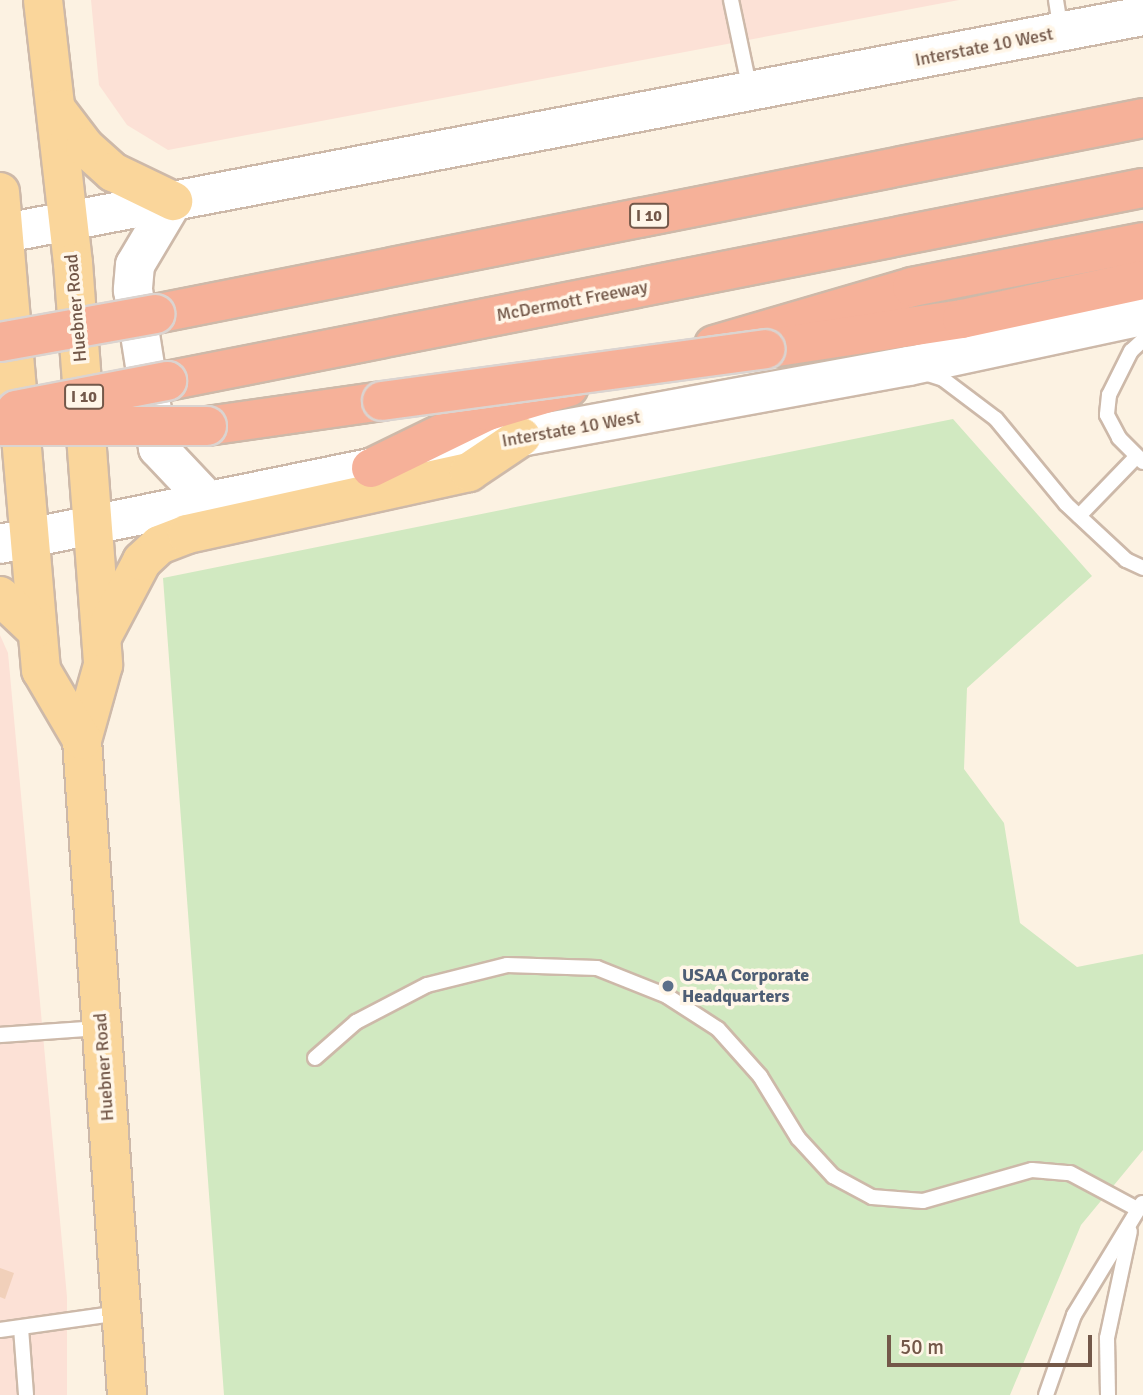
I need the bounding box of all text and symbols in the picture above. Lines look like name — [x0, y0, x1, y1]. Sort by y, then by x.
street label: Interstate 10 West — [913, 23, 1055, 71]
road number: I 10 — [628, 204, 670, 229]
street label: Huebner Road — [61, 253, 91, 363]
street label: McDermott Freeway — [495, 276, 649, 326]
road number: I 10 — [63, 384, 105, 410]
street label: Interstate 10 West — [500, 406, 642, 452]
place label: USAA Corporate Headquarters — [682, 965, 809, 1007]
marker: USAA Corporate Headquarters — [660, 978, 676, 994]
street label: Huebner Road — [89, 1012, 119, 1122]
scale bar — [891, 1322, 1096, 1366]
text: 50 m — [900, 1334, 944, 1360]

